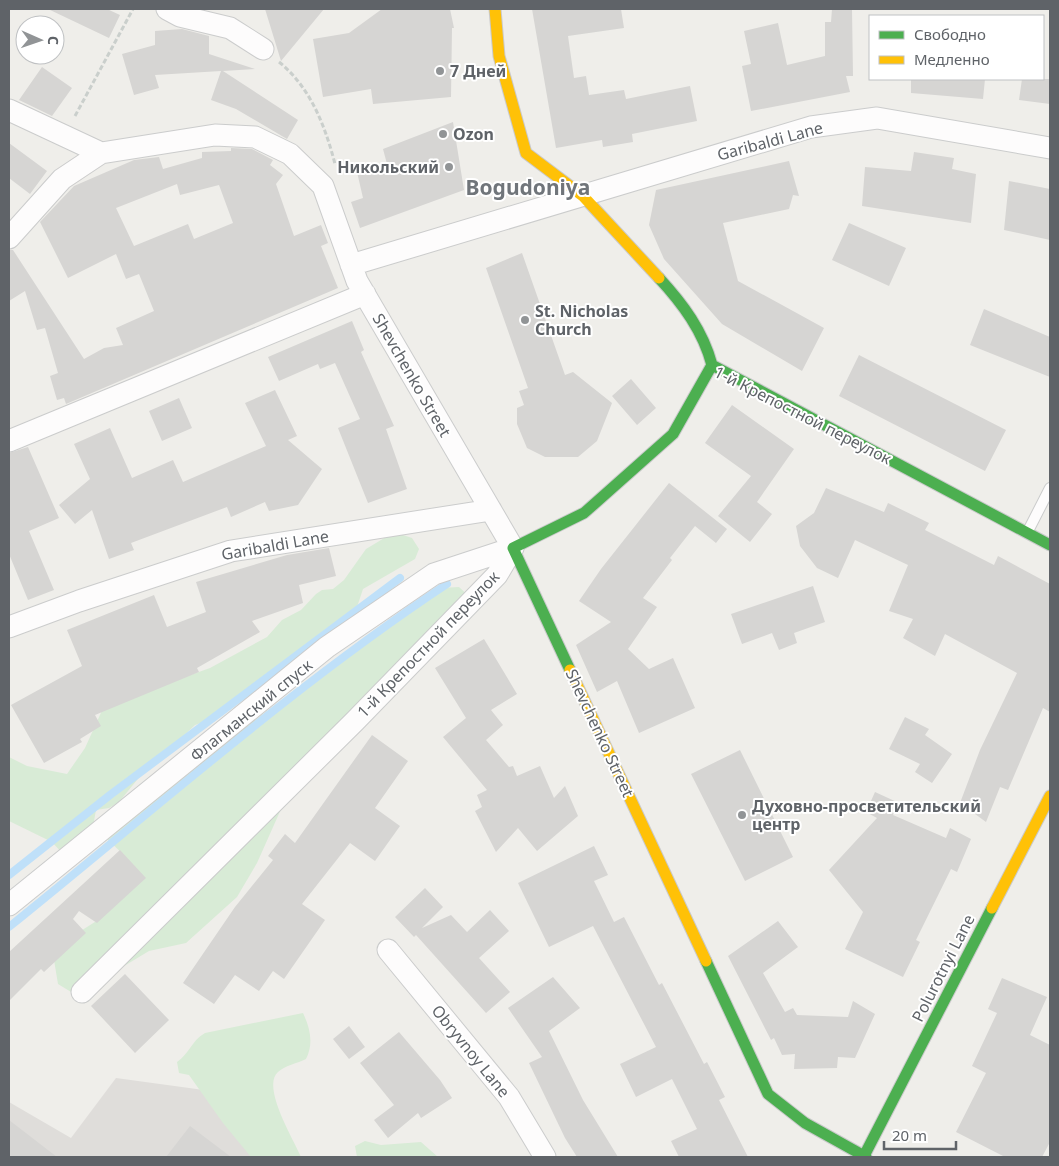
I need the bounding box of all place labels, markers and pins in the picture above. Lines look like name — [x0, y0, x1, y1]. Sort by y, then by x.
place label: 7 Дней — [450, 60, 506, 82]
marker: 7 Дней — [434, 65, 446, 77]
place label: Ozon — [453, 123, 494, 145]
marker: Ozon — [437, 128, 449, 140]
place label: Никольский — [337, 156, 439, 178]
marker: Никольский — [443, 161, 455, 173]
place label: St. Nicholas Church — [535, 300, 628, 340]
marker: St. Nicholas Church — [519, 314, 531, 326]
place label: Духовно-просветительский центр — [752, 795, 981, 835]
marker: Духовно-просветительский центр — [736, 809, 748, 821]

